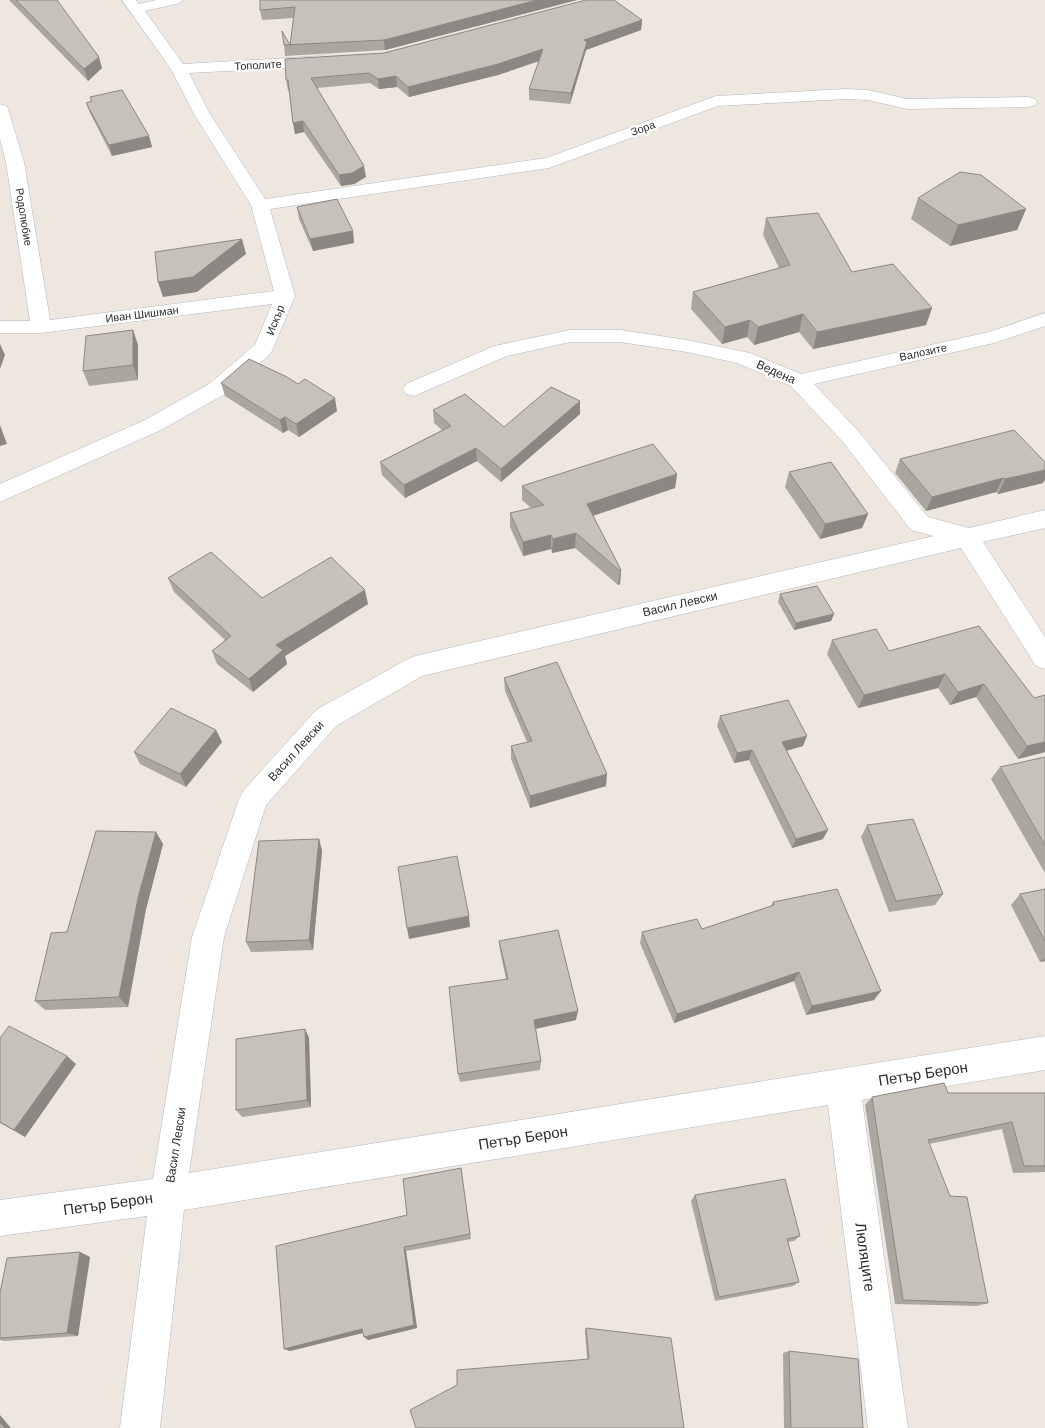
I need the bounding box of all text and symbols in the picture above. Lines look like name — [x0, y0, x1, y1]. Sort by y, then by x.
street label: Тополите — [234, 57, 282, 73]
street label: Зора — [629, 117, 658, 139]
street label: Родолюбие — [13, 187, 35, 247]
street label: Иван Шишман — [105, 303, 179, 325]
street label: Искър — [263, 303, 287, 337]
street label: Валозите — [898, 340, 948, 364]
street label: Ведена — [754, 356, 798, 388]
street label: Васил Левски — [641, 588, 719, 620]
street label: Васил Левски — [265, 717, 327, 785]
street label: Петър Берон — [877, 1057, 969, 1091]
street label: Васил Левски — [162, 1106, 190, 1184]
street label: Петър Берон — [477, 1121, 569, 1155]
street label: Петър Берон — [62, 1188, 154, 1220]
street label: Люляците — [850, 1221, 880, 1293]

